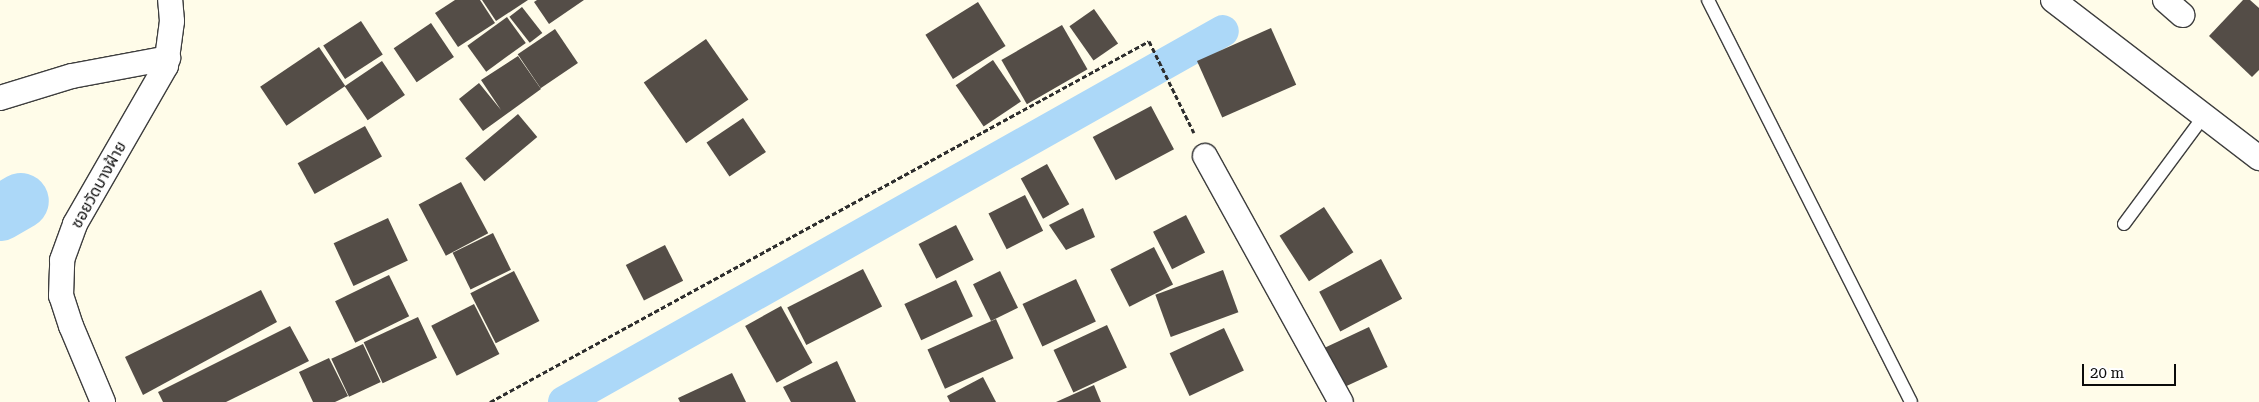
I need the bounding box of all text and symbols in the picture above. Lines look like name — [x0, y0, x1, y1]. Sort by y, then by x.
street label: ซอยวัดบางฝ้าย — [67, 138, 131, 232]
scale bar — [2084, 354, 2178, 386]
text: 20 m — [2090, 364, 2124, 382]

